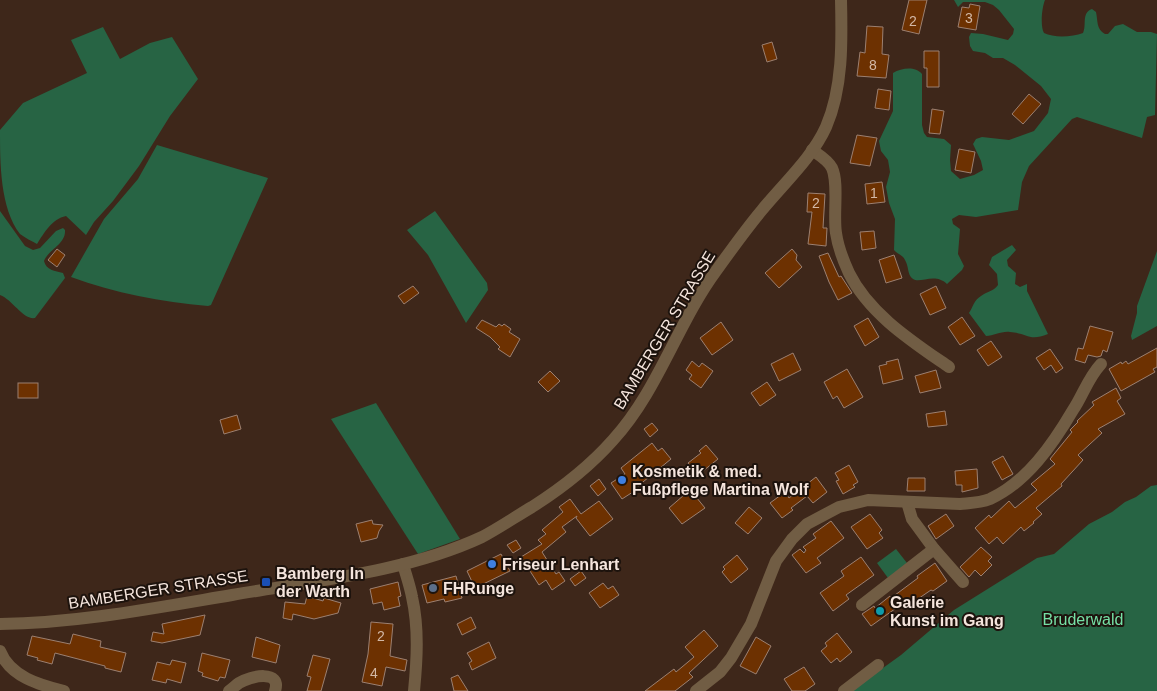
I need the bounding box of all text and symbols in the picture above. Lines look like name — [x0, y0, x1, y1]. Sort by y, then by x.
house number: 3 — [965, 10, 973, 26]
house number: 2 — [909, 13, 917, 29]
house number: 8 — [869, 57, 877, 73]
house number: 1 — [870, 185, 878, 201]
house number: 2 — [812, 195, 820, 211]
street label: BAMBERGER STRASSE — [610, 248, 718, 412]
place label: Kosmetik & med. Fußpflege Martina Wolf — [632, 463, 809, 498]
marker: Kosmetik & med. Fußpflege Martina Wolf — [616, 474, 628, 486]
place label: Friseur Lenhart — [502, 556, 620, 573]
marker: Friseur Lenhart — [486, 558, 498, 570]
place label: Bamberg In der Warth — [276, 565, 364, 600]
street label: BAMBERGER STRASSE — [67, 567, 249, 612]
marker: Bamberg In der Warth — [260, 576, 272, 588]
place label: FHRunge — [443, 580, 514, 597]
marker: FHRunge — [427, 582, 439, 594]
place label: Galerie Kunst im Gang — [890, 594, 1004, 629]
marker: Galerie Kunst im Gang — [874, 605, 886, 617]
park label: Bruderwald — [1043, 611, 1123, 628]
house number: 2 — [377, 628, 385, 644]
house number: 4 — [370, 665, 378, 681]

